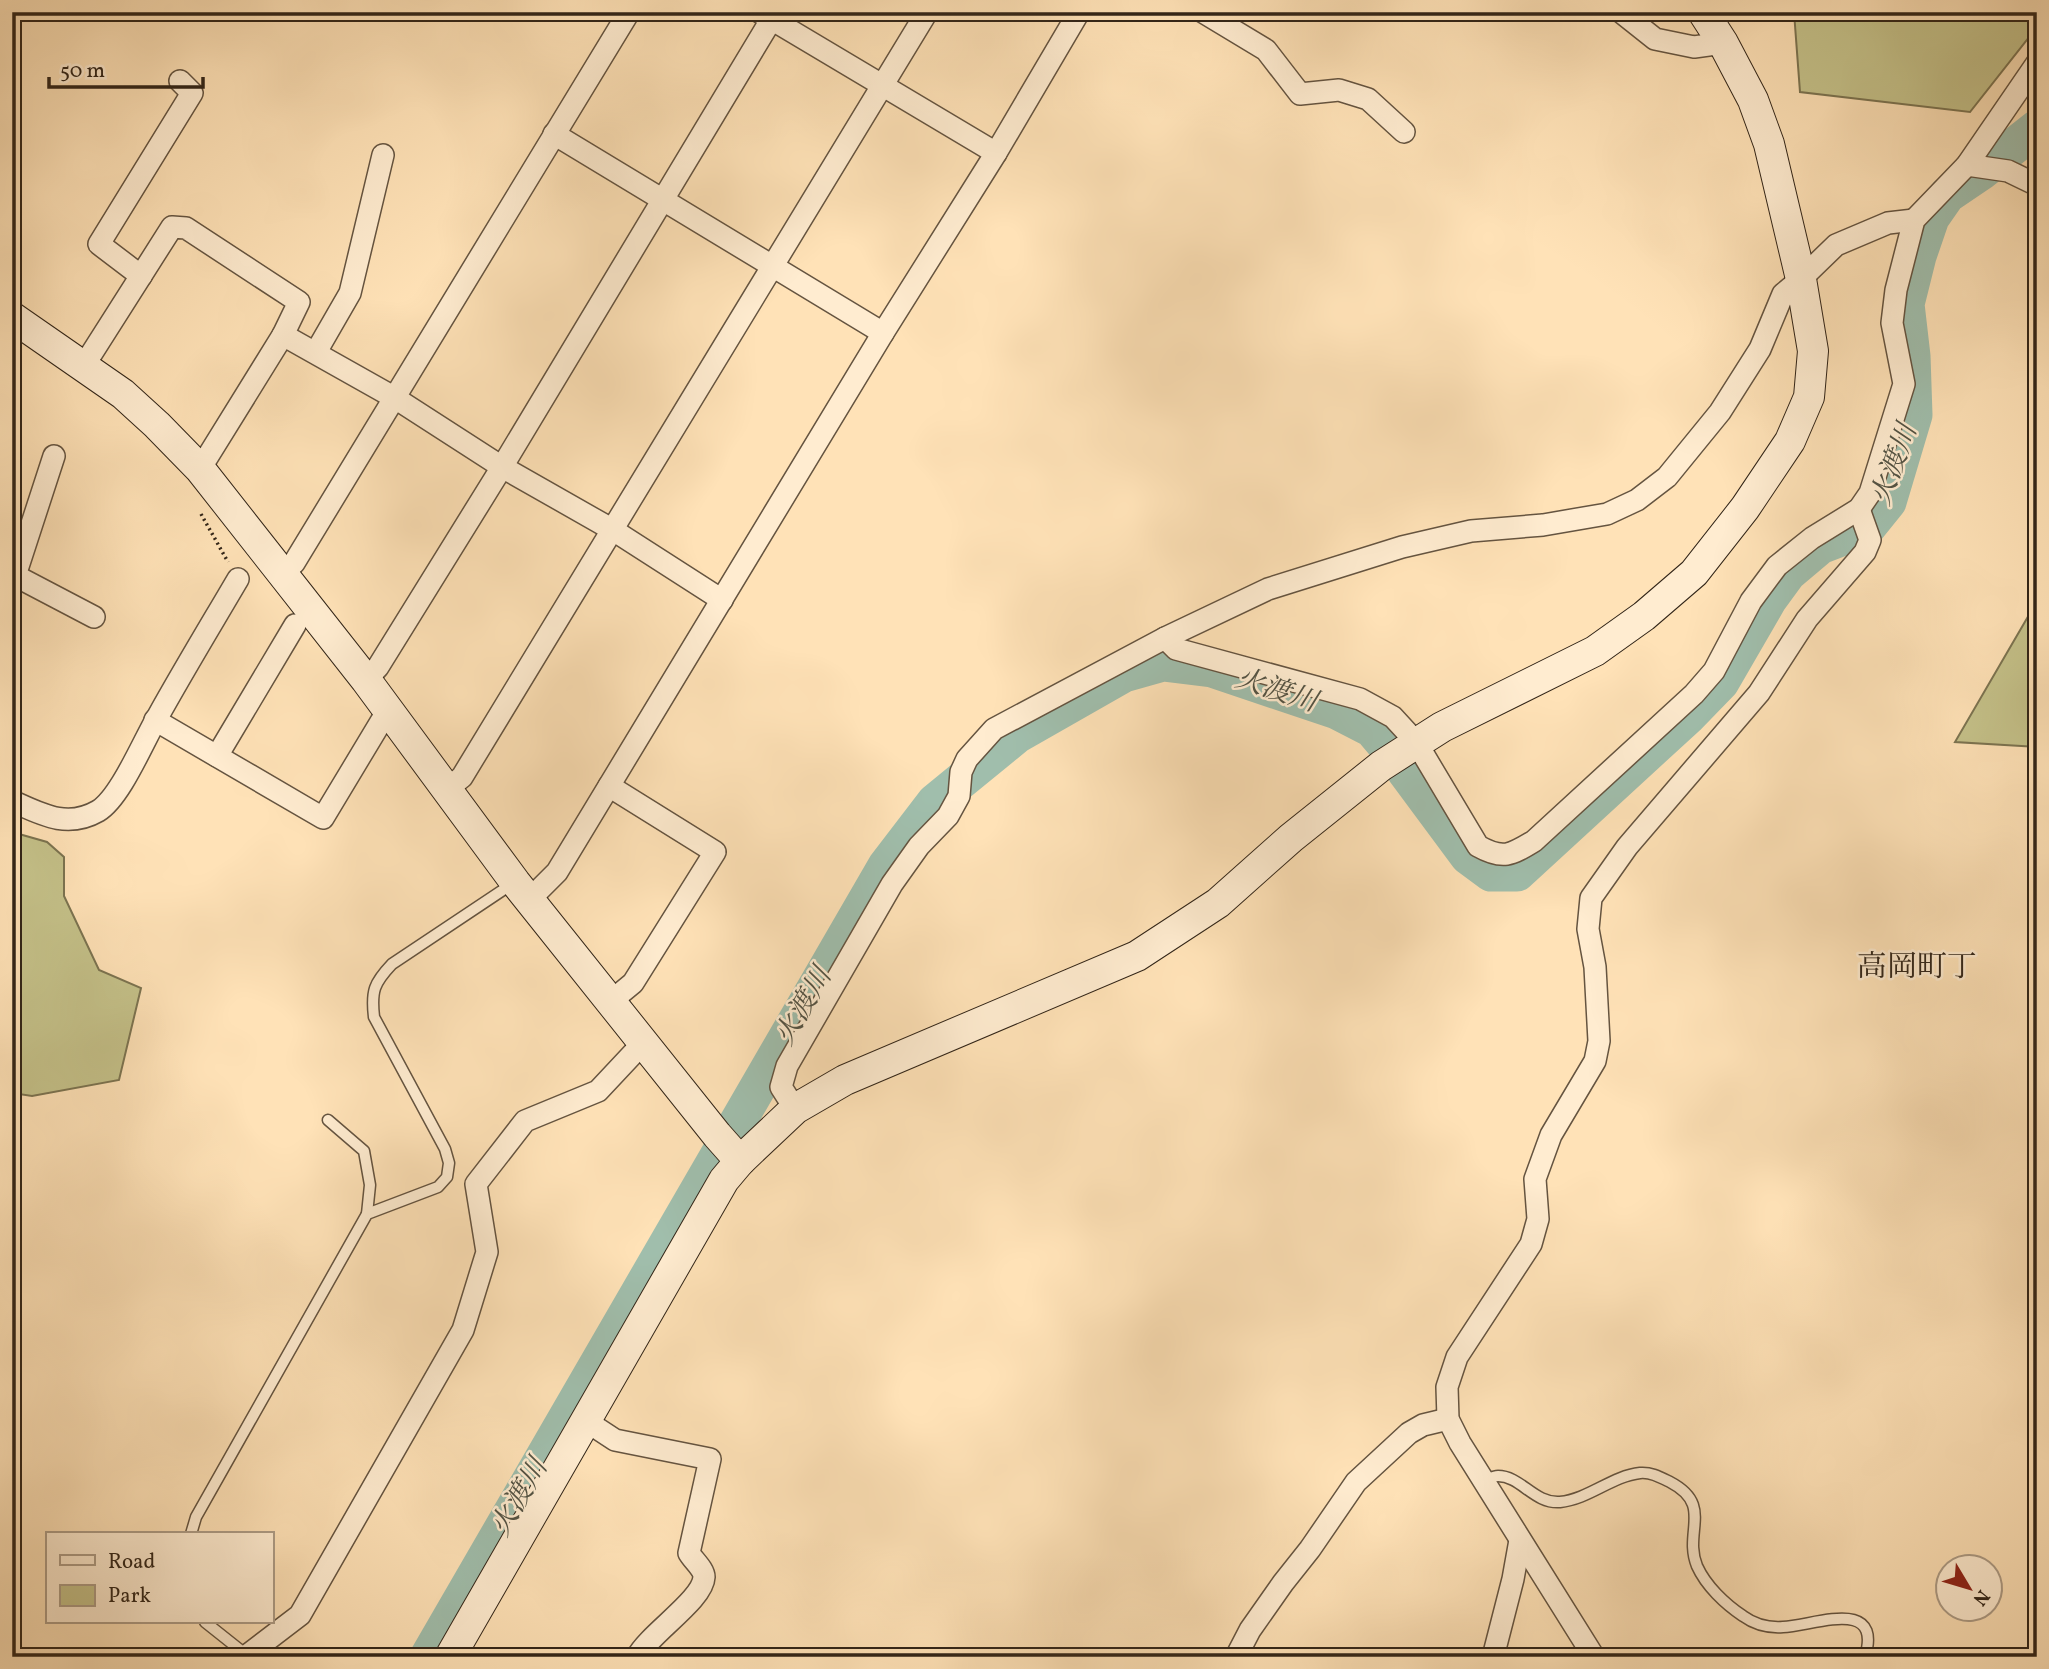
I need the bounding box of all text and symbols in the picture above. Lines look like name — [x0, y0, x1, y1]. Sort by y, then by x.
scale bar — [49, 46, 203, 90]
text: 50 m — [60, 57, 105, 86]
water label: 火渡川 — [1862, 416, 1929, 511]
water label: 火渡川 — [1230, 659, 1325, 723]
district label: 高岡町丁 — [1857, 947, 1977, 989]
water label: 火渡川 — [766, 958, 843, 1053]
water label: 火渡川 — [482, 1449, 559, 1544]
legend — [46, 1532, 273, 1624]
text: Road — [108, 1548, 155, 1577]
north arrow — [1934, 1554, 2004, 1624]
text: Park — [108, 1582, 151, 1611]
text: N — [1966, 1584, 1995, 1611]

